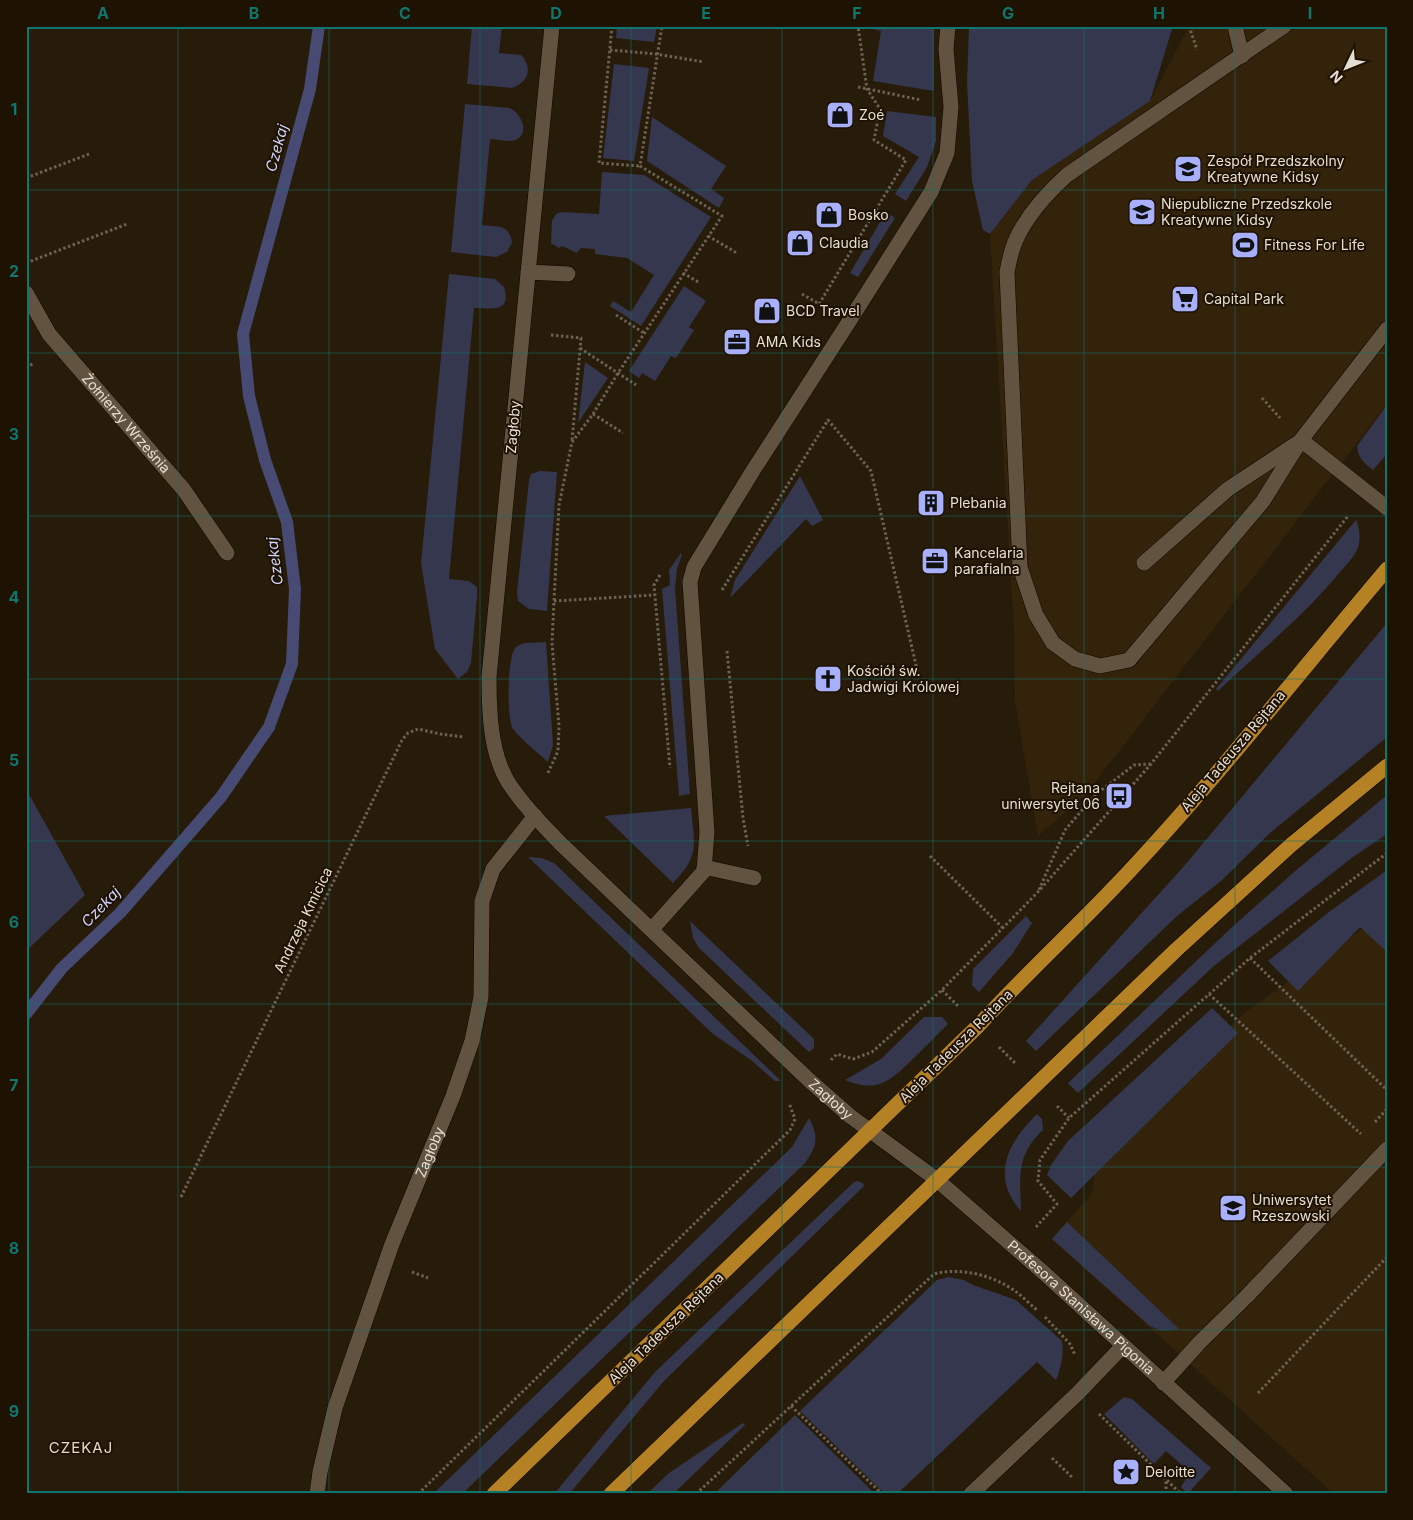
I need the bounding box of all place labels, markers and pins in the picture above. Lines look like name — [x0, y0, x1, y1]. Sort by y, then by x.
shop icon: Zoé — [825, 100, 855, 130]
place label: Zoé — [859, 106, 884, 123]
place label: Zespół Przedszkolny Kreatywne Kidsy — [1207, 152, 1344, 185]
school or university icon: Zespół Przedszkolny Kreatywne Kidsy — [1173, 154, 1203, 184]
place label: Niepubliczne Przedszkole Kreatywne Kidsy — [1161, 195, 1332, 228]
school or university icon: Niepubliczne Przedszkole Kreatywne Kidsy — [1127, 197, 1157, 227]
shop icon: Bosko — [814, 200, 844, 230]
place label: Bosko — [848, 206, 889, 223]
shop icon: Claudia — [785, 228, 815, 258]
sports icon: Fitness For Life — [1230, 230, 1260, 260]
place label: Claudia — [819, 234, 869, 251]
place label: Fitness For Life — [1264, 236, 1365, 253]
supermarket icon: Capital Park — [1170, 284, 1200, 314]
place label: Capital Park — [1204, 290, 1284, 307]
shop icon: BCD Travel — [752, 296, 782, 326]
place label: BCD Travel — [786, 302, 860, 319]
office icon: AMA Kids — [722, 327, 752, 357]
place label: AMA Kids — [756, 333, 821, 350]
building icon: Plebania — [916, 488, 946, 518]
place label: Plebania — [950, 494, 1007, 511]
place label: Kancelaria parafialna — [954, 544, 1024, 577]
office icon: Kancelaria parafialna — [920, 546, 950, 576]
place label: Kościół św. Jadwigi Królowej — [847, 662, 959, 695]
church icon: Kościół św. Jadwigi Królowej — [813, 664, 843, 694]
place label: Rejtana uniwersytet 06 — [1001, 779, 1100, 812]
bus stop icon: Rejtana uniwersytet 06 — [1104, 781, 1134, 811]
place label: Uniwersytet Rzeszowski — [1252, 1191, 1332, 1224]
school or university icon: Uniwersytet Rzeszowski — [1218, 1193, 1248, 1223]
place icon: Deloitte — [1111, 1457, 1141, 1487]
place label: Deloitte — [1145, 1463, 1195, 1480]

